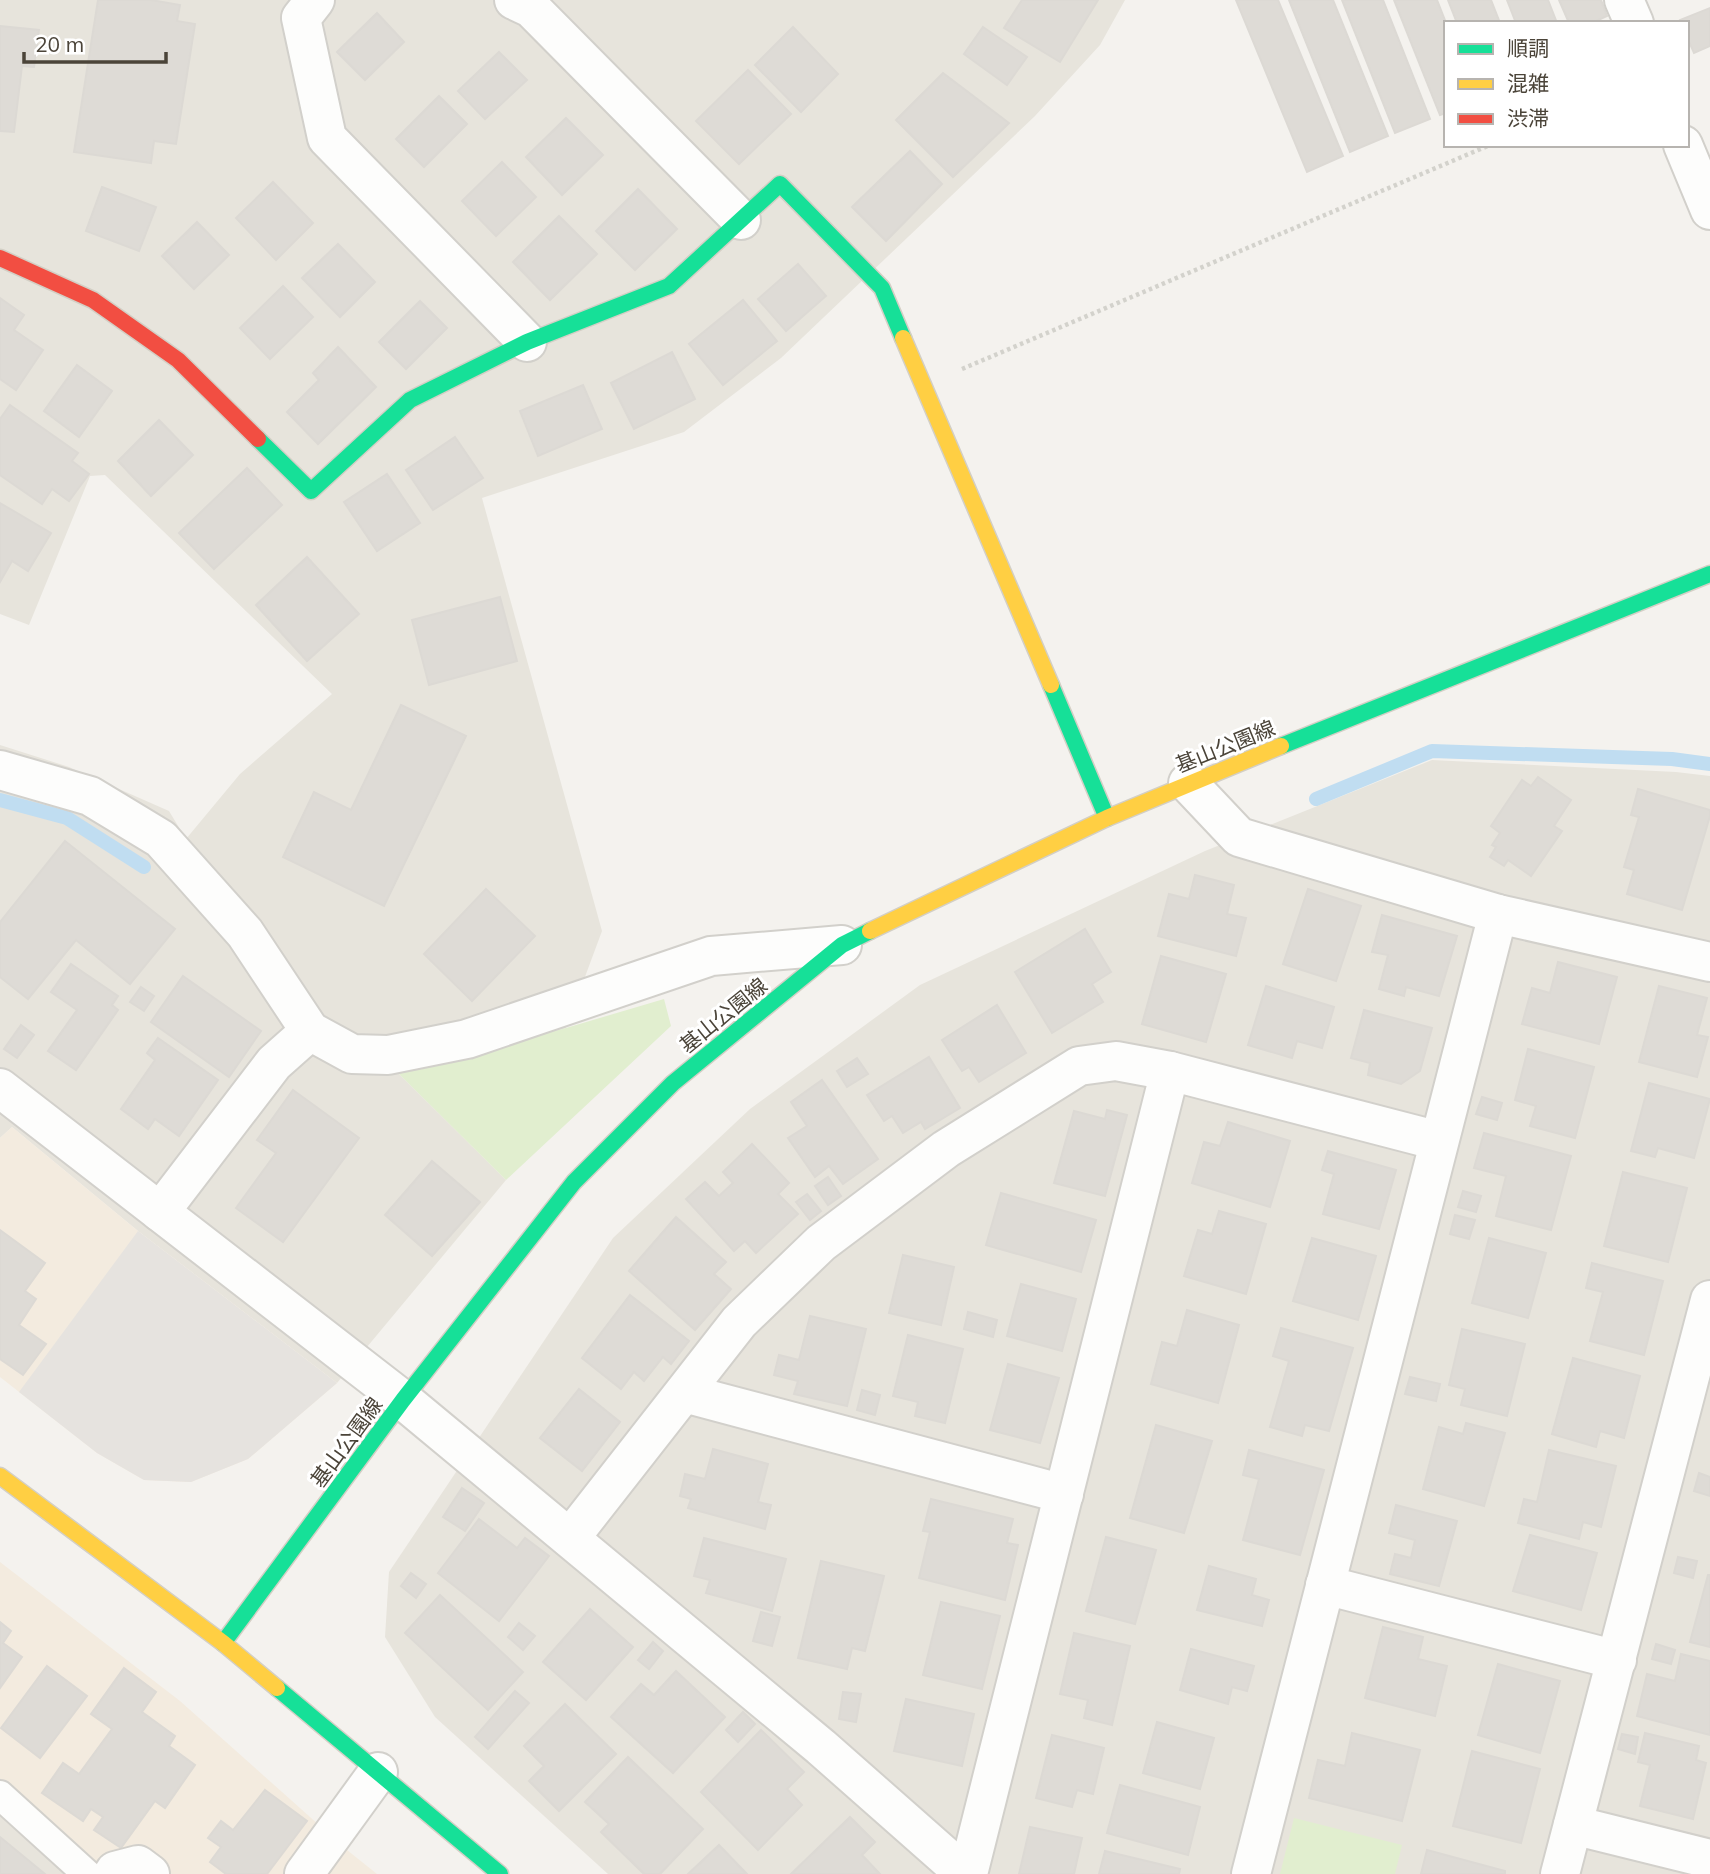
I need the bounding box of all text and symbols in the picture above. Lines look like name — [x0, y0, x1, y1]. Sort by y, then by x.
scale bar — [24, 21, 166, 65]
legend — [1444, 21, 1689, 147]
text: 20 m — [35, 31, 84, 57]
text: 順調 — [1507, 35, 1549, 61]
text: 混雑 — [1507, 70, 1549, 96]
text: 渋滞 — [1507, 105, 1549, 131]
street label: 基山公園線 — [1171, 714, 1279, 778]
street label: 基山公園線 — [674, 972, 772, 1058]
street label: 基山公園線 — [305, 1392, 387, 1492]

